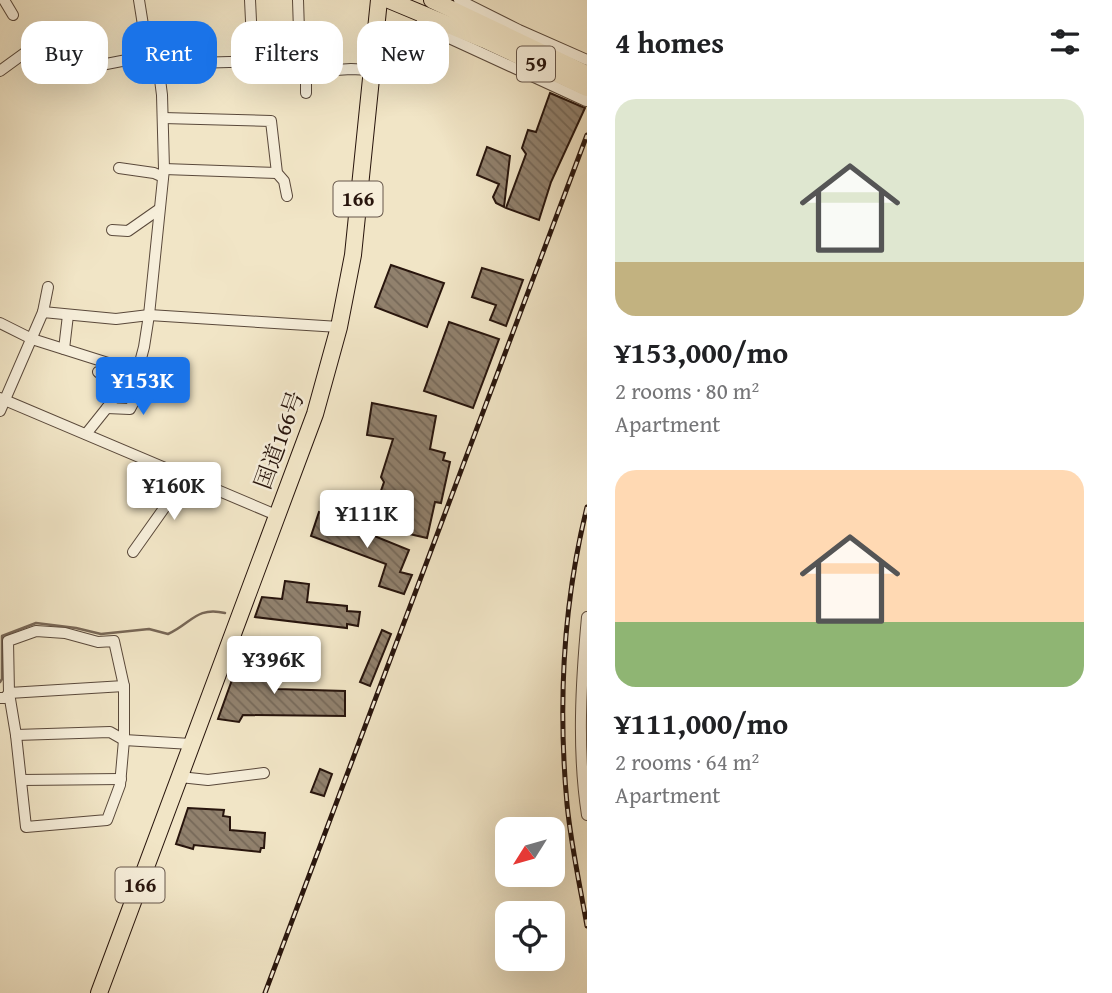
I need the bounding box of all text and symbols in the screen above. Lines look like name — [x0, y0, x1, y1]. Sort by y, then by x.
text: 4 homes — [615, 20, 724, 64]
chip: Buy — [21, 21, 108, 84]
chip: Rent — [122, 21, 217, 84]
chip: Filters — [231, 21, 343, 84]
chip: New — [357, 21, 449, 84]
icon: filters — [1046, 23, 1084, 61]
road number: 59 — [517, 46, 555, 82]
icon: home — [787, 145, 913, 271]
road number: 166 — [334, 182, 382, 216]
text: ¥153,000/mo — [615, 330, 788, 374]
pin: ¥153K — [94, 358, 192, 417]
text: ¥153K — [112, 363, 174, 396]
text: 2 rooms · 80 m² — [615, 374, 759, 407]
street label: 国道166号 — [246, 386, 312, 494]
text: Apartment — [615, 407, 720, 440]
pin: ¥160K — [125, 462, 223, 522]
text: ¥160K — [143, 468, 205, 501]
pin: ¥111K — [318, 490, 416, 550]
text: ¥111K — [336, 496, 398, 529]
icon: home — [787, 516, 913, 642]
pin: ¥396K — [225, 636, 323, 696]
text: ¥396K — [243, 642, 305, 675]
text: ¥111,000/mo — [615, 701, 788, 745]
text: 2 rooms · 64 m² — [615, 745, 759, 778]
text: Apartment — [615, 778, 720, 811]
north arrow — [495, 817, 565, 887]
map controls — [495, 817, 565, 971]
road number: 166 — [116, 868, 164, 903]
button: locate — [495, 901, 565, 971]

